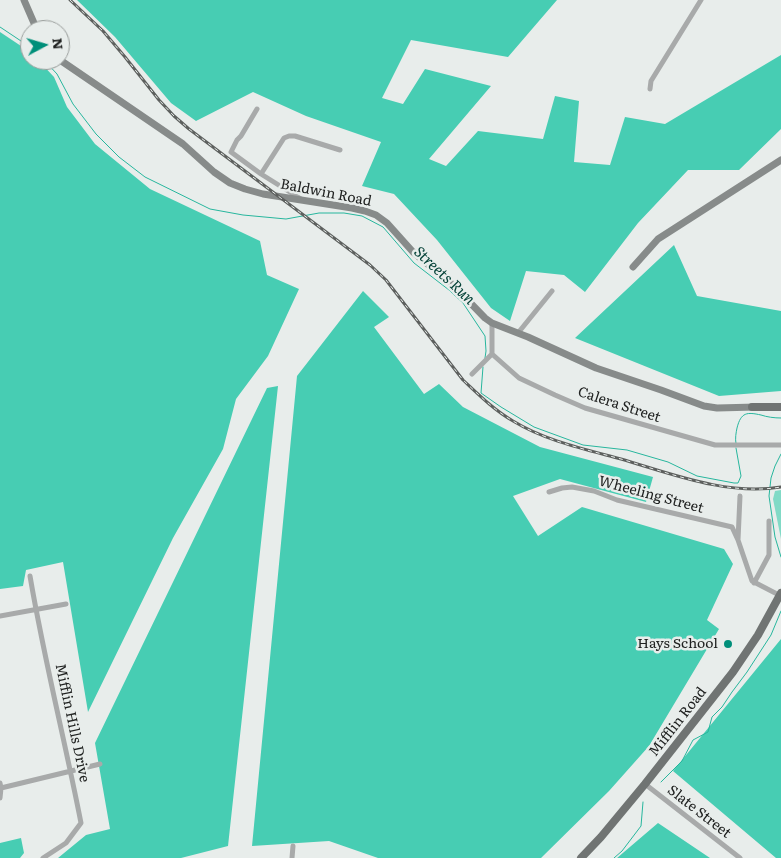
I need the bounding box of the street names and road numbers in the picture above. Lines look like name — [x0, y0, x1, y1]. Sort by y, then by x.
street label: Baldwin Road — [279, 176, 373, 210]
street label: Calera Street — [576, 384, 662, 426]
street label: Wheeling Street — [597, 473, 705, 517]
street label: Mifflin Hills Drive — [51, 662, 93, 784]
street label: Mifflin Road — [646, 684, 710, 760]
street label: Slate Street — [664, 782, 734, 842]

